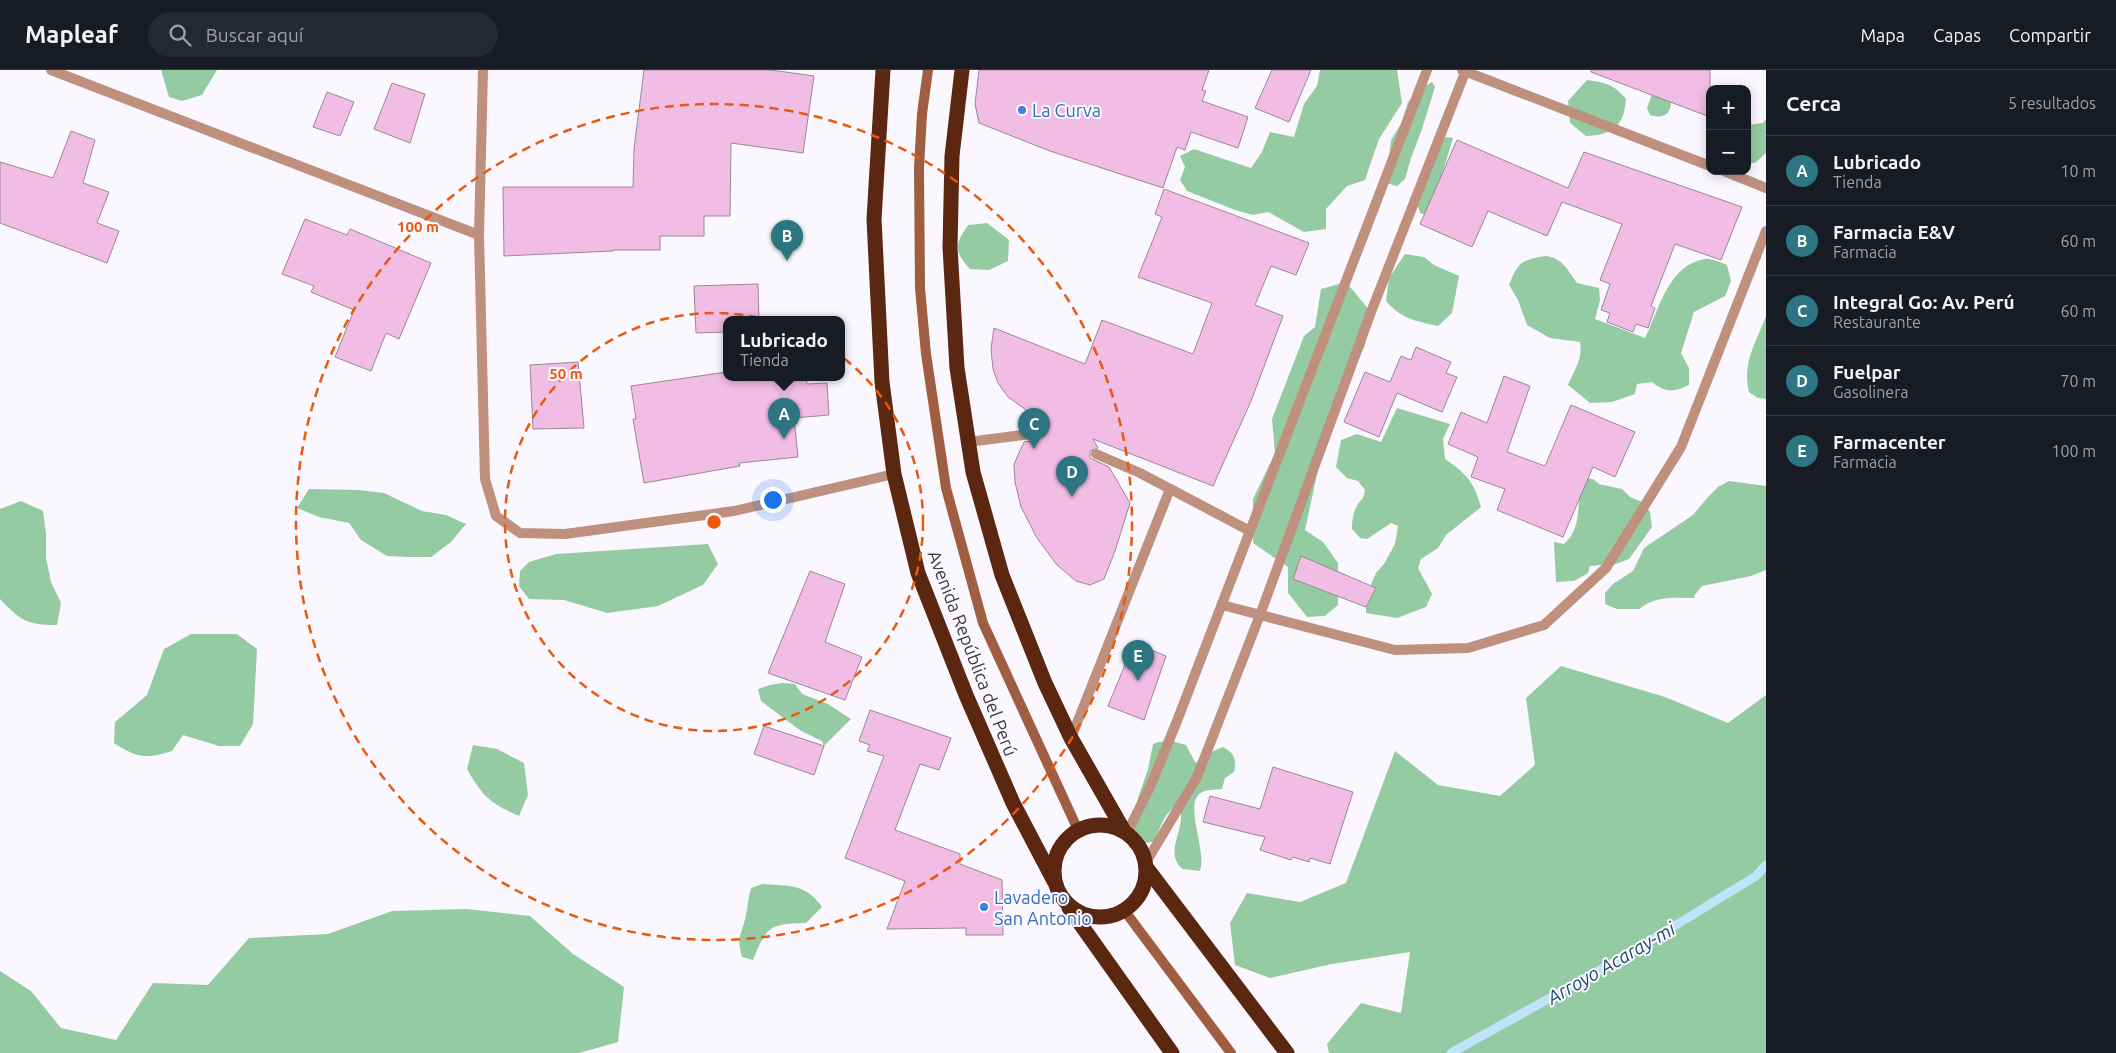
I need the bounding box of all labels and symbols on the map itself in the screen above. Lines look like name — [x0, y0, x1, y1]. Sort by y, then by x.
place label: La Curva — [1032, 100, 1101, 120]
marker: La Curva — [1016, 104, 1028, 116]
text: 100 m — [397, 218, 439, 235]
pin: B — [771, 220, 803, 261]
text: 50 m — [549, 365, 583, 382]
pin: A — [768, 398, 800, 439]
pin: C — [1018, 408, 1050, 449]
pin: D — [1056, 456, 1088, 497]
your location — [760, 487, 786, 513]
centre of rings — [705, 513, 723, 531]
street label: Avenida República del Perú — [924, 547, 1022, 759]
pin: E — [1122, 640, 1154, 681]
place label: Lavadero San Antonio — [994, 887, 1092, 928]
marker: Lavadero San Antonio — [978, 901, 990, 913]
water label: Arroyo Acaray-mi — [1542, 917, 1680, 1009]

